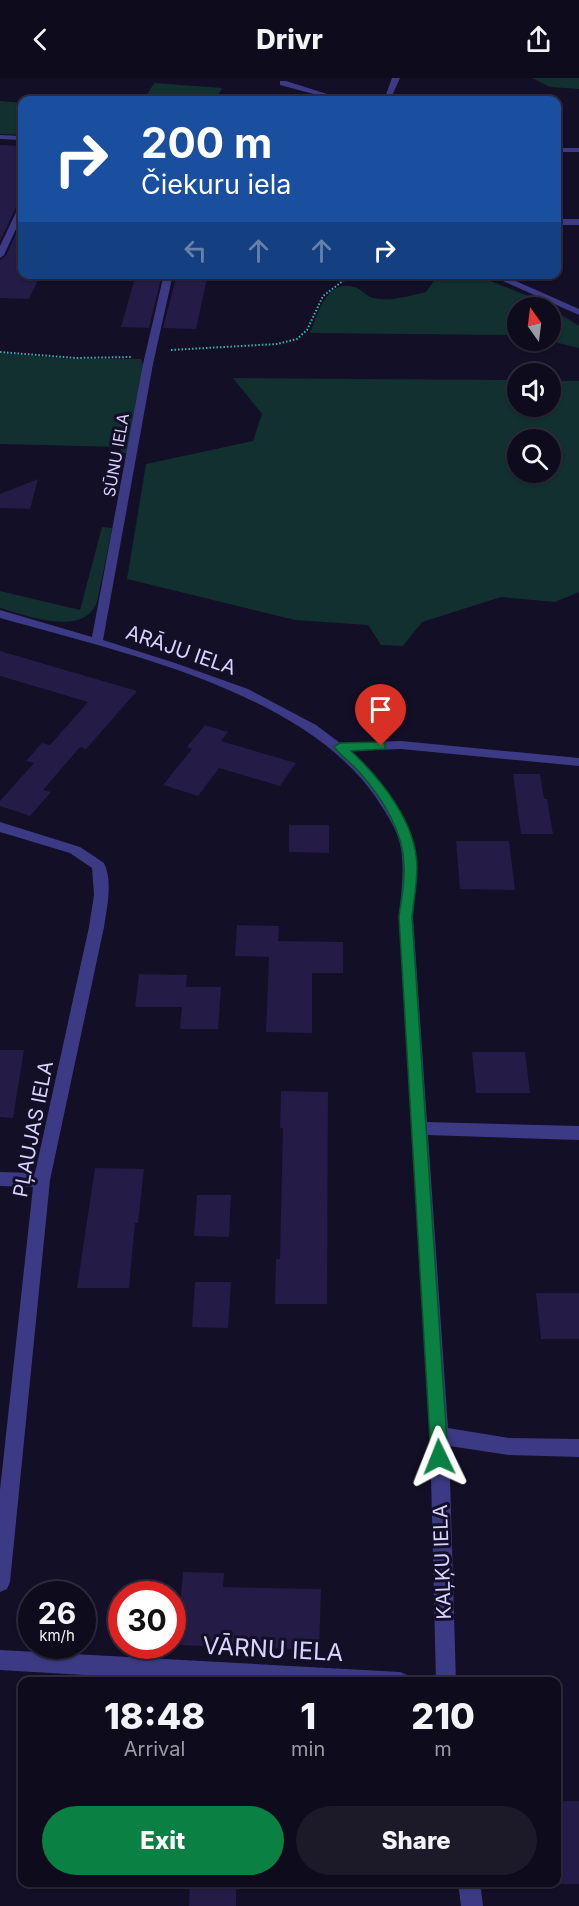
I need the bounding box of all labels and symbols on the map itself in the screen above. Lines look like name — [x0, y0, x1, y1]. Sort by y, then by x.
north arrow — [507, 297, 561, 351]
street label: SŪNU IELA — [99, 412, 133, 498]
street label: ARĀJU IELA — [123, 620, 239, 680]
pin — [355, 684, 406, 746]
street label: PĻAUJAS IELA — [8, 1059, 58, 1199]
position arrow — [407, 1425, 471, 1489]
street label: KAĻĶU IELA — [428, 1504, 456, 1620]
speed limit sign: 30 — [108, 1581, 186, 1659]
street label: VĀRNU IELA — [202, 1631, 344, 1667]

